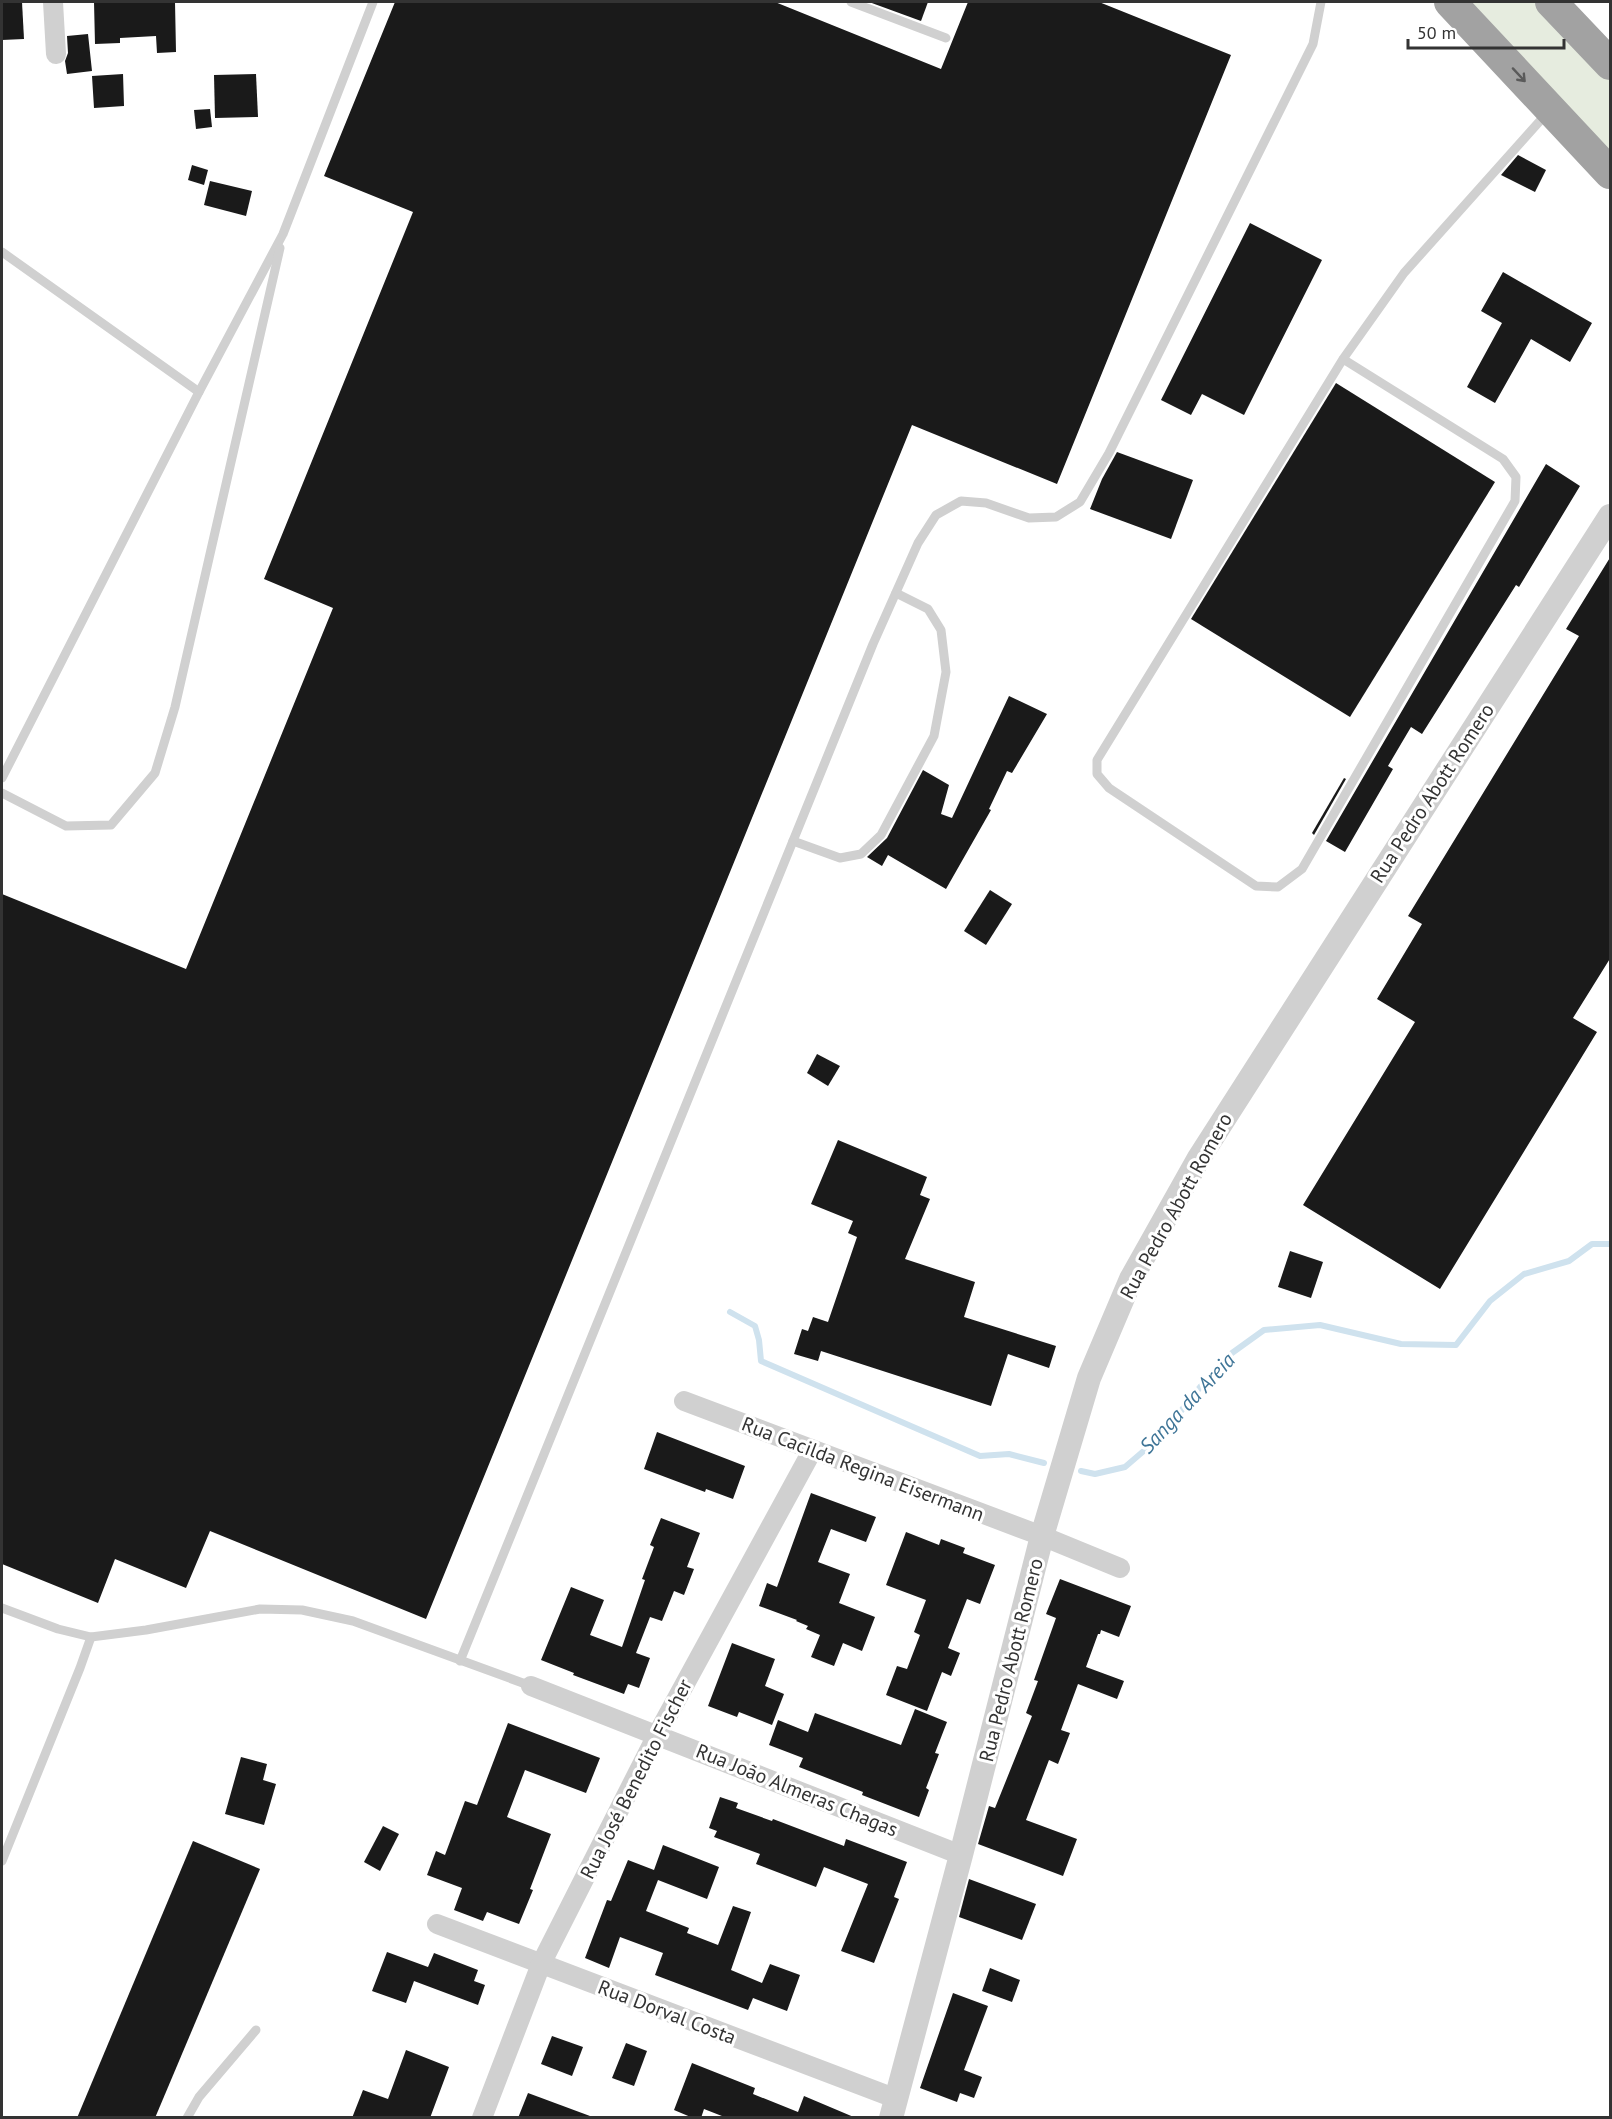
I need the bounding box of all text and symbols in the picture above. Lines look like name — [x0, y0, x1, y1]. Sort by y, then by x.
scale bar — [1408, 12, 1564, 50]
text: 50 m — [1417, 21, 1456, 44]
one-way arrow — [1512, 67, 1526, 82]
street label: Rua Pedro Abott Romero — [1364, 698, 1500, 888]
street label: Rua Pedro Abott Romero — [1114, 1108, 1238, 1304]
water label: Sanga da Areia — [1133, 1346, 1241, 1459]
street label: Rua Cacilda Regina Eisermann — [738, 1411, 988, 1527]
street label: Rua Pedro Abott Romero — [973, 1555, 1049, 1765]
street label: Rua José Benedito Fischer — [574, 1675, 698, 1883]
street label: Rua João Almeras Chagas — [692, 1738, 902, 1842]
street label: Rua Dorval Costa — [594, 1974, 740, 2050]

